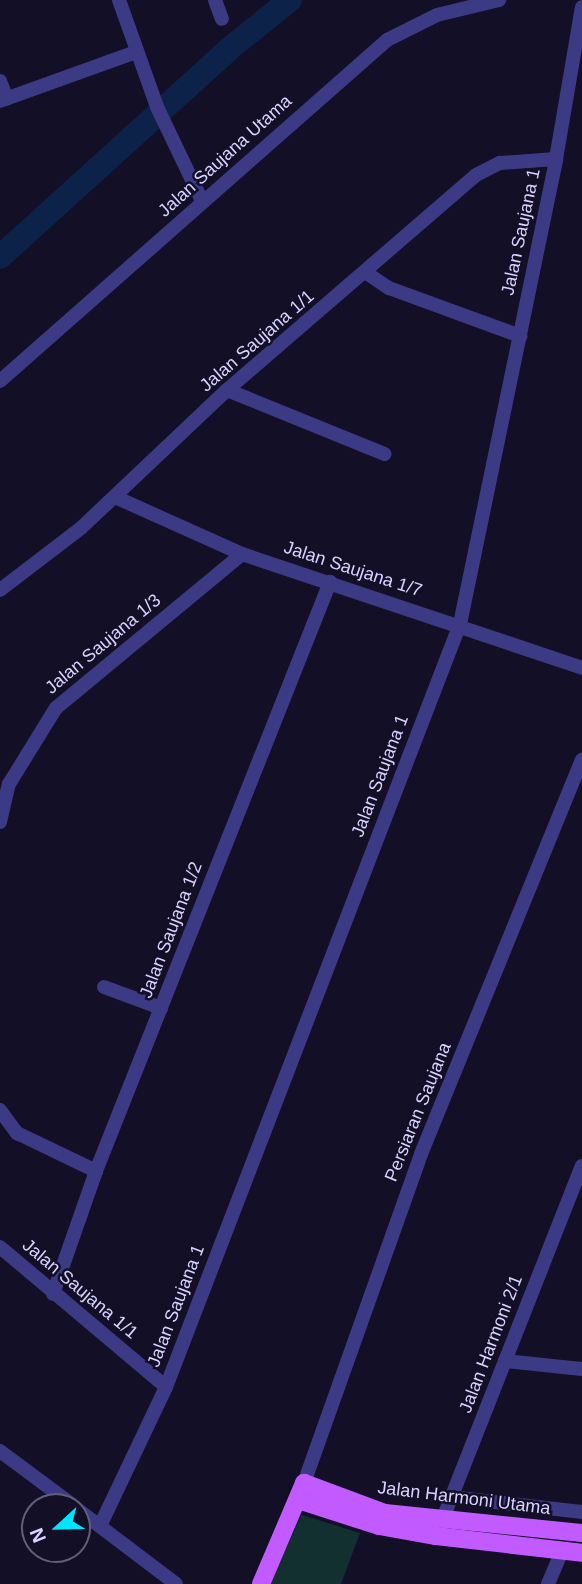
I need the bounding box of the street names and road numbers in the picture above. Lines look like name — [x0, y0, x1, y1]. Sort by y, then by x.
street label: Jalan Saujana Utama — [154, 90, 296, 222]
street label: Jalan Saujana 1 — [497, 167, 545, 297]
street label: Jalan Saujana 1/1 — [196, 286, 318, 396]
street label: Jalan Saujana 1/7 — [281, 536, 425, 602]
street label: Jalan Saujana 1/3 — [41, 589, 165, 699]
street label: Jalan Saujana 1 — [347, 712, 413, 840]
street label: Jalan Saujana 1/2 — [135, 859, 207, 1001]
street label: Persiaran Saujana — [380, 1039, 456, 1185]
street label: Jalan Saujana 1/1 — [18, 1234, 142, 1344]
street label: Jalan Saujana 1 — [143, 1242, 209, 1370]
street label: Jalan Harmoni 2/1 — [455, 1272, 527, 1416]
street label: Jalan Harmoni Utama — [376, 1477, 552, 1519]

